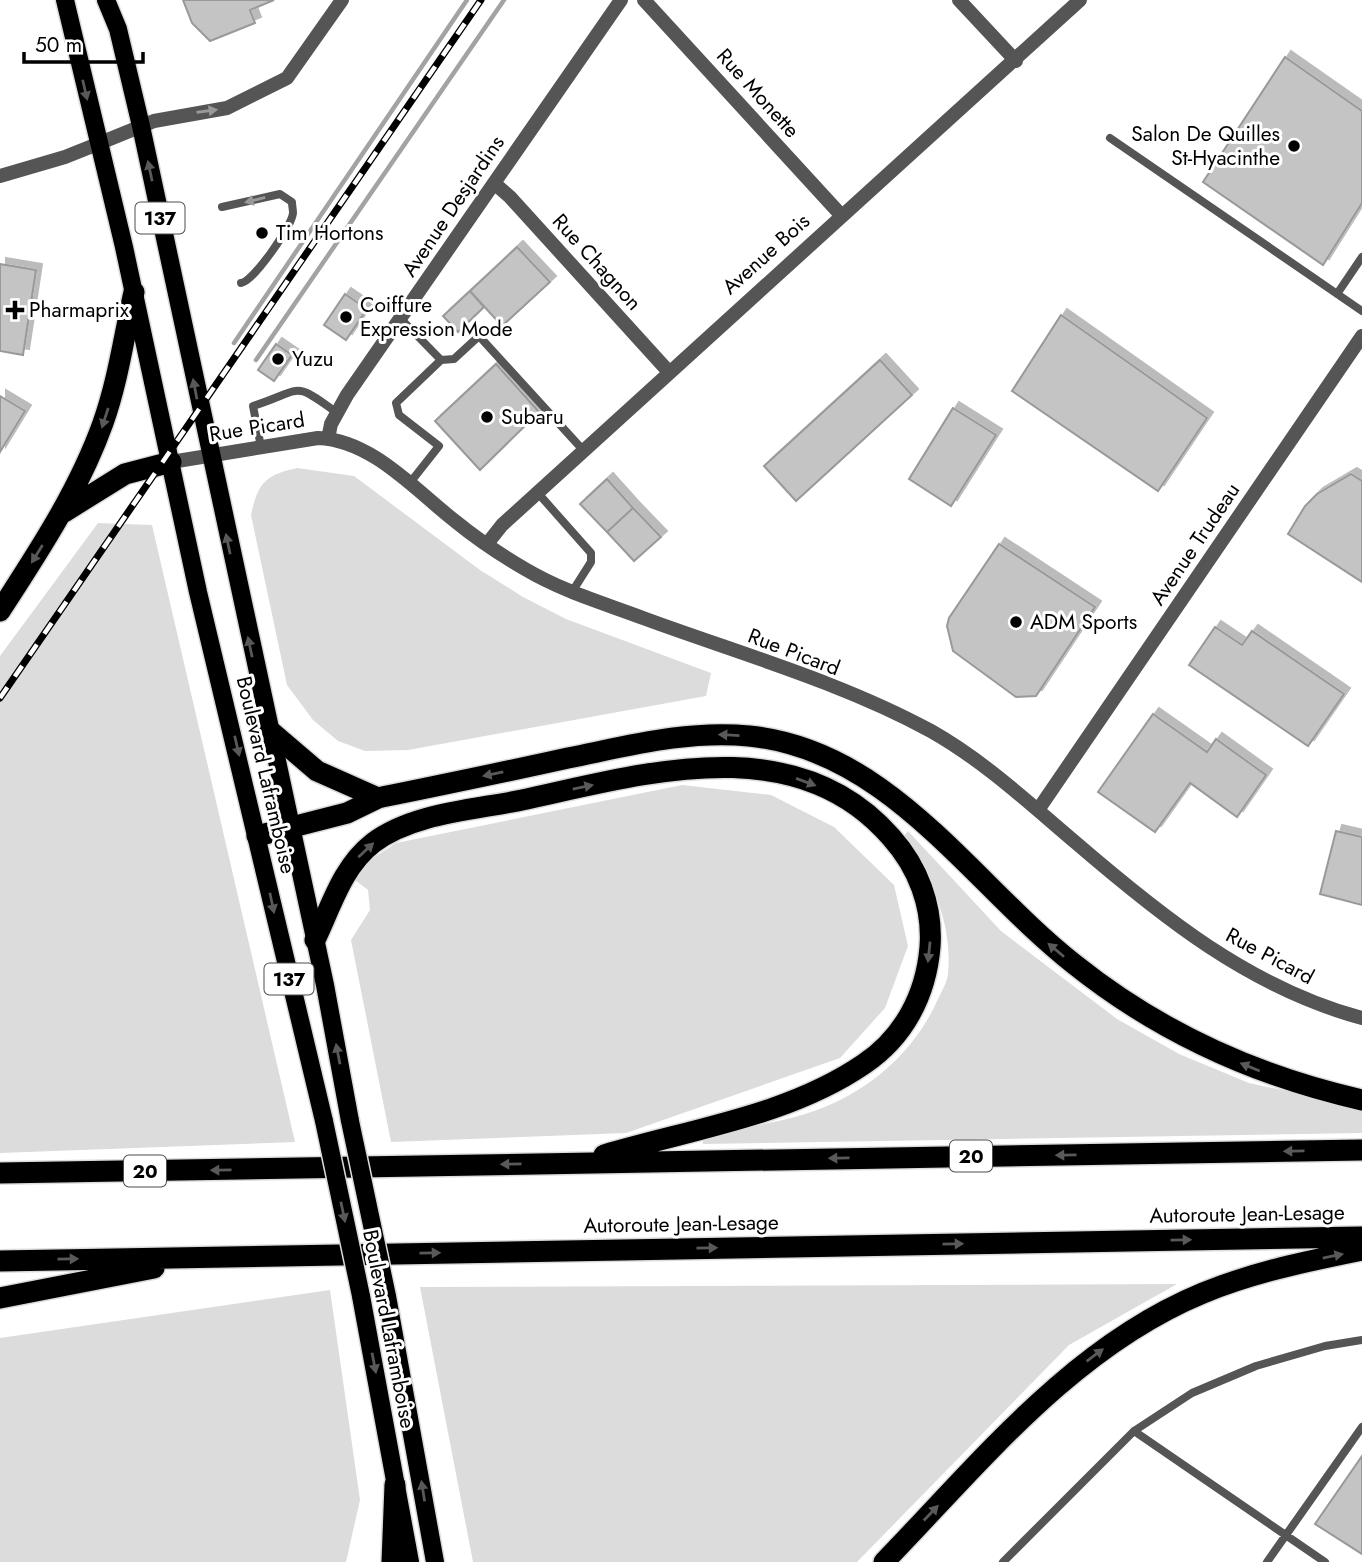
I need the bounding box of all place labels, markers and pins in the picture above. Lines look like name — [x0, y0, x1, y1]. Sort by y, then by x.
place label: Salon De Quilles St-Hyacinthe — [1131, 119, 1280, 173]
marker: Salon De Quilles St-Hyacinthe — [1286, 138, 1302, 154]
place label: Tim Hortons — [276, 218, 384, 248]
marker: Tim Hortons — [254, 225, 270, 241]
place label: Coiffure Expression Mode — [360, 290, 513, 344]
place label: Pharmaprix — [29, 295, 129, 325]
marker: Pharmaprix — [7, 302, 23, 318]
marker: Coiffure Expression Mode — [338, 309, 354, 325]
place label: Yuzu — [292, 344, 334, 374]
marker: Yuzu — [270, 351, 286, 367]
place label: Subaru — [501, 402, 564, 432]
marker: Subaru — [479, 409, 495, 425]
place label: ADM Sports — [1030, 607, 1137, 637]
marker: ADM Sports — [1008, 614, 1024, 630]

